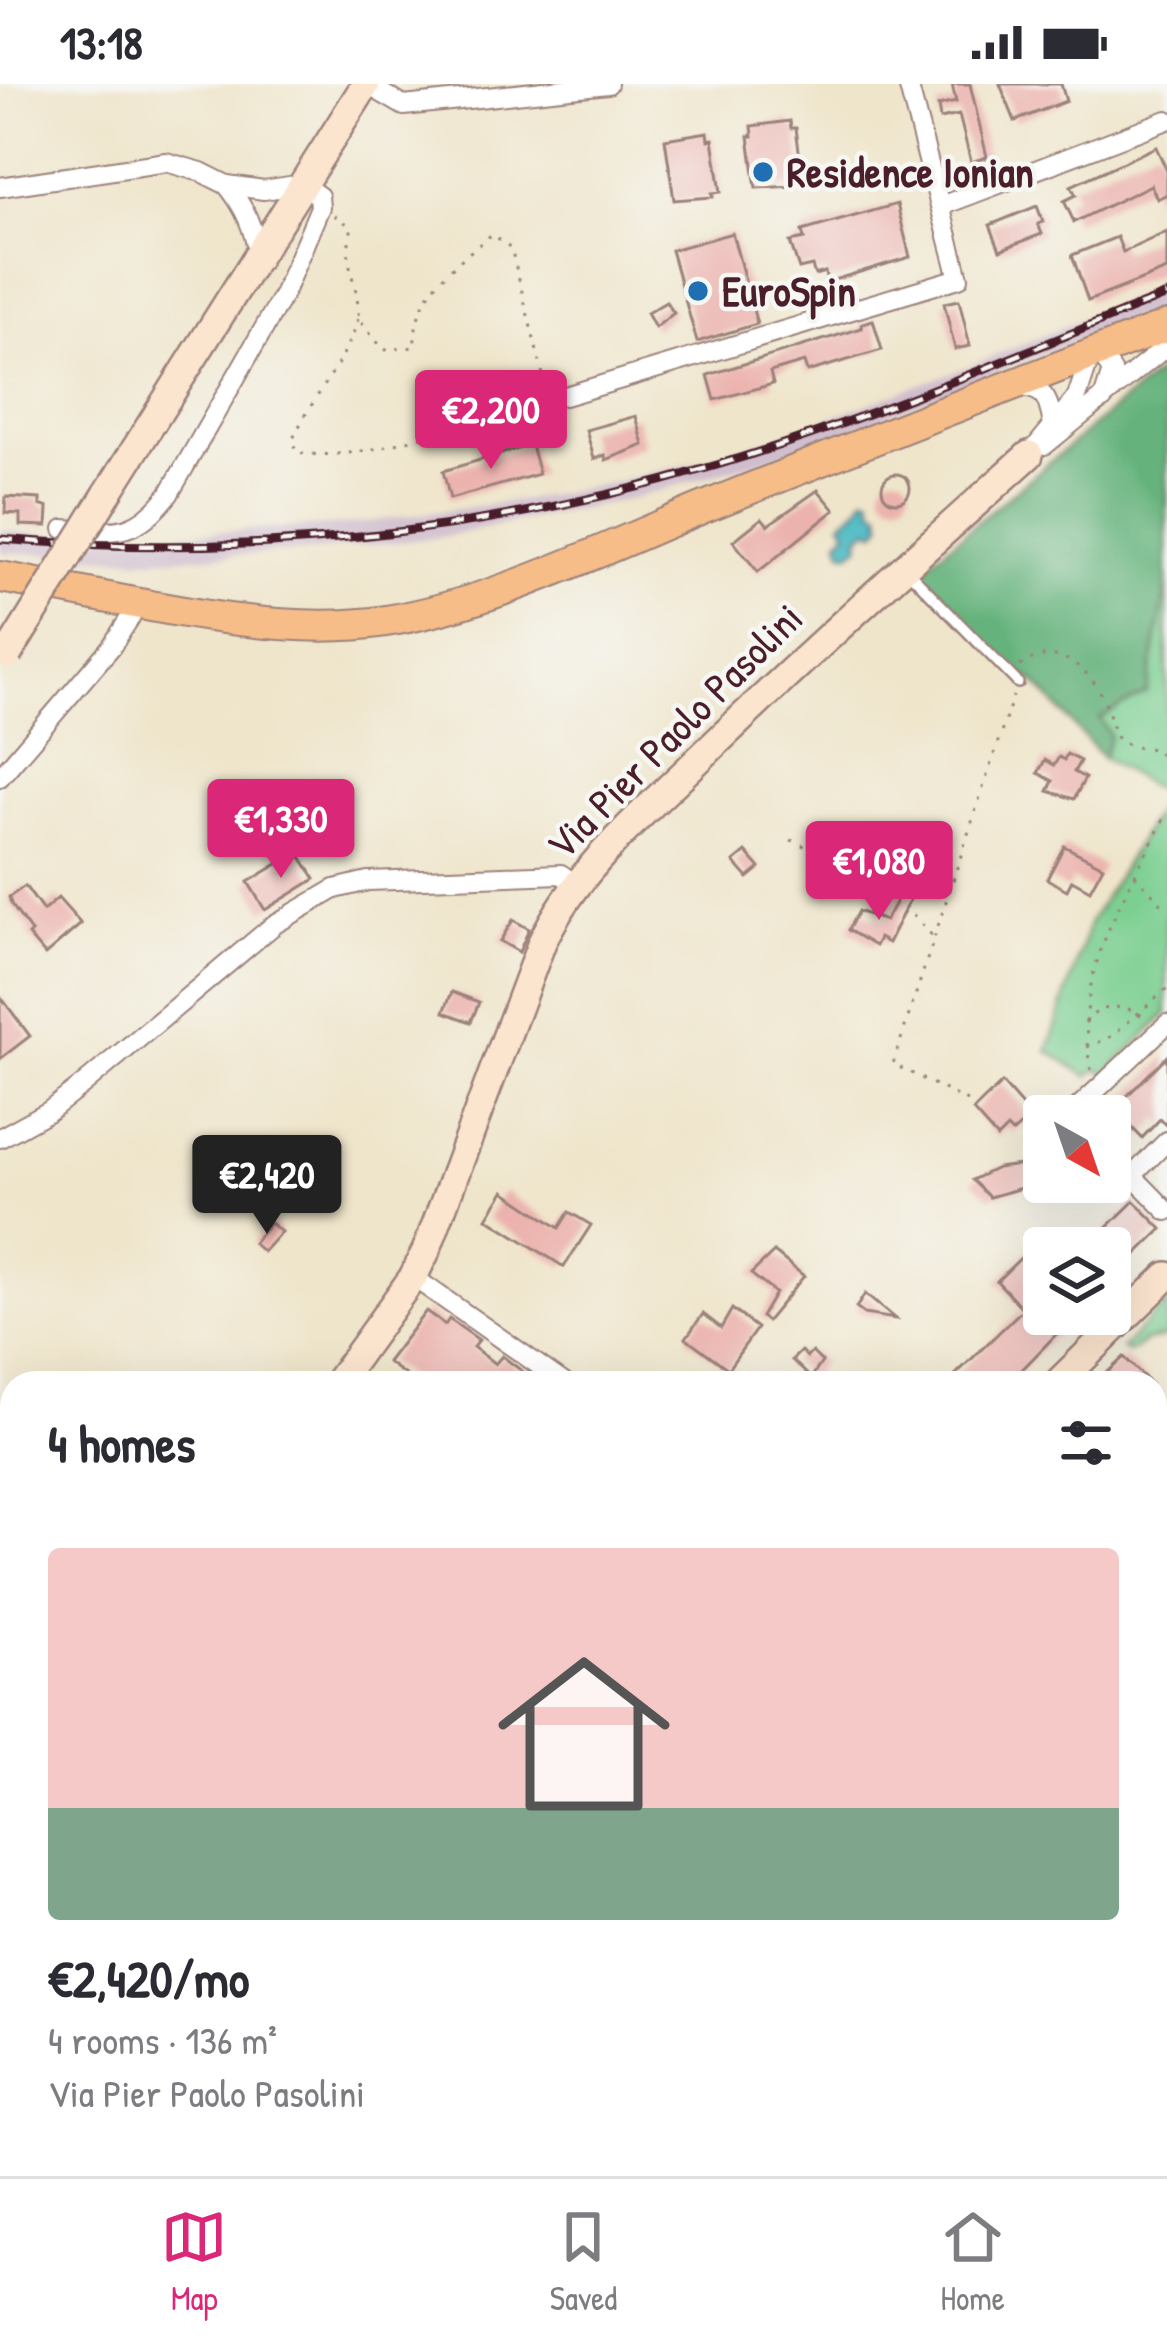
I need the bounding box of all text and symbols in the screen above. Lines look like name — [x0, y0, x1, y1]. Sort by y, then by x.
text: 13:18 — [60, 12, 143, 73]
place label: Residence Ionian — [787, 143, 1034, 200]
marker: Residence Ionian — [750, 159, 776, 185]
place label: EuroSpin — [722, 262, 856, 320]
marker: EuroSpin — [685, 278, 711, 304]
pin: €2,200 — [393, 370, 589, 472]
text: €2,200 — [442, 382, 540, 435]
street label: Via Pier Paolo Pasolini — [533, 590, 814, 871]
pin: €1,330 — [183, 779, 379, 881]
text: €1,330 — [234, 791, 328, 844]
pin: €1,080 — [781, 821, 977, 923]
text: €1,080 — [833, 833, 925, 886]
north arrow — [1023, 1095, 1131, 1203]
map controls — [1023, 1095, 1131, 1335]
pin: €2,420 — [169, 1135, 365, 1237]
text: €2,420 — [219, 1147, 315, 1200]
button: layers — [1023, 1227, 1131, 1335]
text: 4 homes — [48, 1409, 195, 1478]
icon: filters — [1053, 1410, 1119, 1476]
icon: home — [476, 1626, 692, 1842]
text: €2,420/mo — [48, 1944, 249, 2013]
text: 4 rooms · 136 m² — [48, 2013, 277, 2066]
text: Via Pier Paolo Pasolini — [48, 2066, 365, 2119]
tab: Map — [161, 2204, 227, 2320]
tab: Saved — [550, 2204, 617, 2320]
tab: Home — [940, 2204, 1006, 2320]

